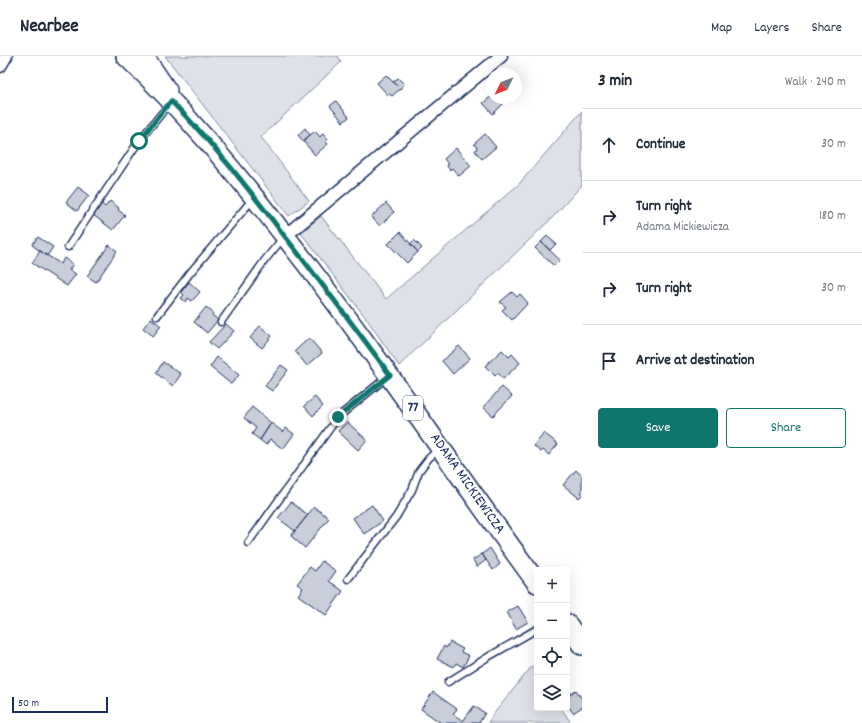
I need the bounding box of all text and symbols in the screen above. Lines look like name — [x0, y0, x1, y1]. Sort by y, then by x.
text: Nearbee — [20, 14, 79, 41]
text: Map — [711, 18, 732, 38]
text: Layers — [754, 18, 789, 38]
text: Share — [811, 18, 842, 38]
north arrow — [486, 68, 522, 104]
text: 3 min — [598, 70, 632, 94]
text: Walk · 240 m — [785, 73, 846, 92]
route start — [130, 132, 148, 150]
icon: ahead — [598, 134, 620, 156]
text: Continue — [636, 134, 685, 156]
text: 30 m — [821, 135, 846, 154]
text: Turn right — [636, 196, 692, 218]
icon: right — [598, 206, 620, 228]
text: 180 m — [819, 207, 846, 226]
text: Adama Mickiewicza — [636, 218, 729, 237]
icon: right — [598, 278, 620, 300]
text: Turn right — [636, 278, 692, 300]
text: 30 m — [821, 279, 846, 298]
icon: arrive — [598, 350, 620, 372]
text: Arrive at destination — [636, 350, 754, 372]
road number: 77 — [403, 396, 423, 420]
route end — [329, 408, 347, 426]
button: Save — [598, 408, 718, 448]
button: Share — [726, 408, 846, 448]
street label: ADAMA MICKIEWICZA — [424, 429, 510, 539]
map controls — [534, 567, 570, 711]
button: + — [534, 567, 570, 603]
button: − — [534, 603, 570, 639]
button: locate — [534, 639, 570, 675]
button: layers — [534, 675, 570, 711]
scale bar — [12, 695, 108, 714]
text: 50 m — [18, 696, 39, 712]

